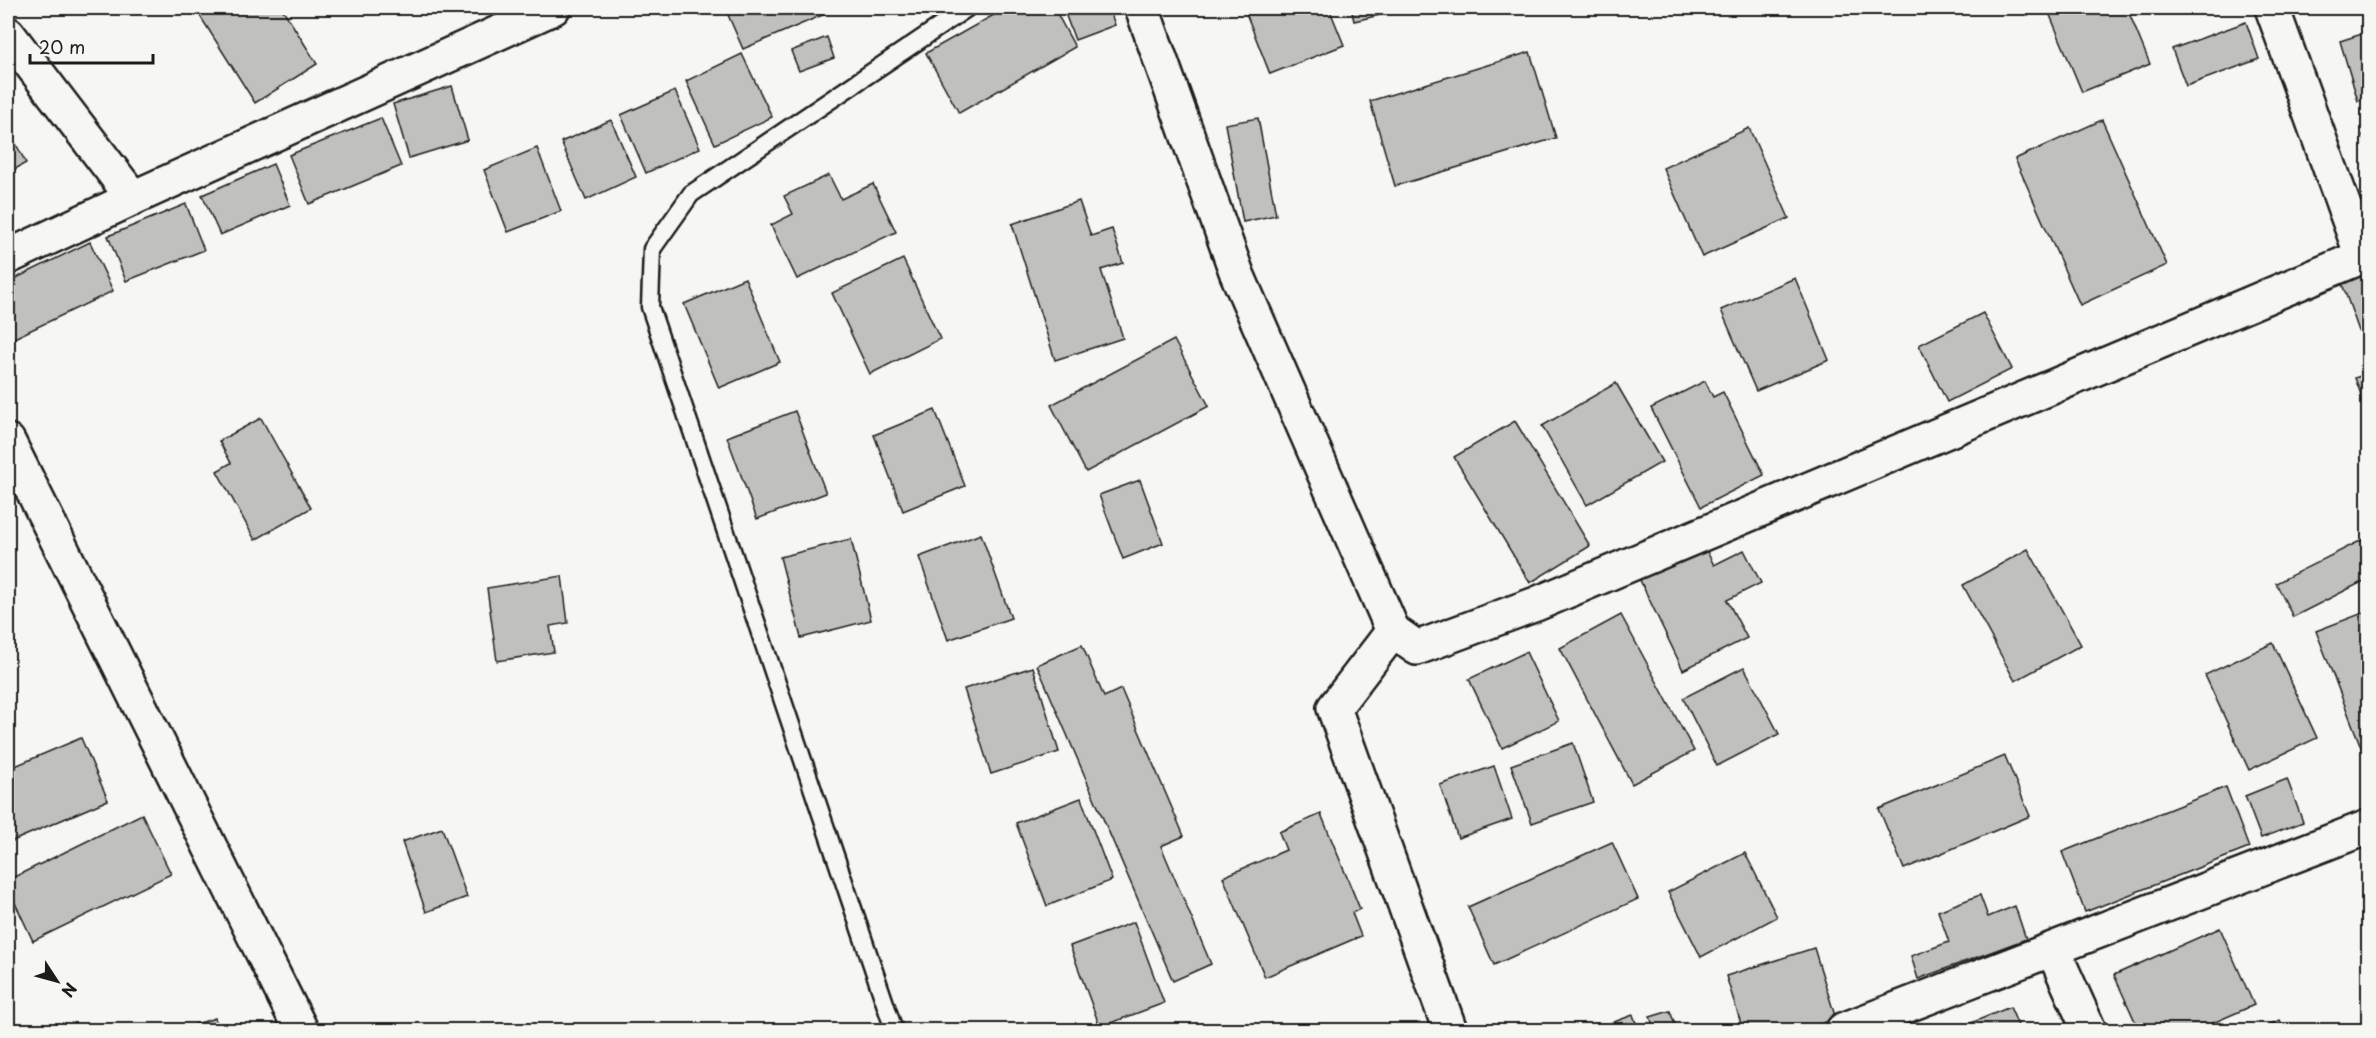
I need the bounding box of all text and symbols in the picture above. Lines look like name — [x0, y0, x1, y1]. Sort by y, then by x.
scale bar — [30, 27, 153, 65]
text: 20 m — [39, 33, 85, 60]
north arrow — [27, 951, 87, 1011]
text: N — [57, 978, 83, 1003]

